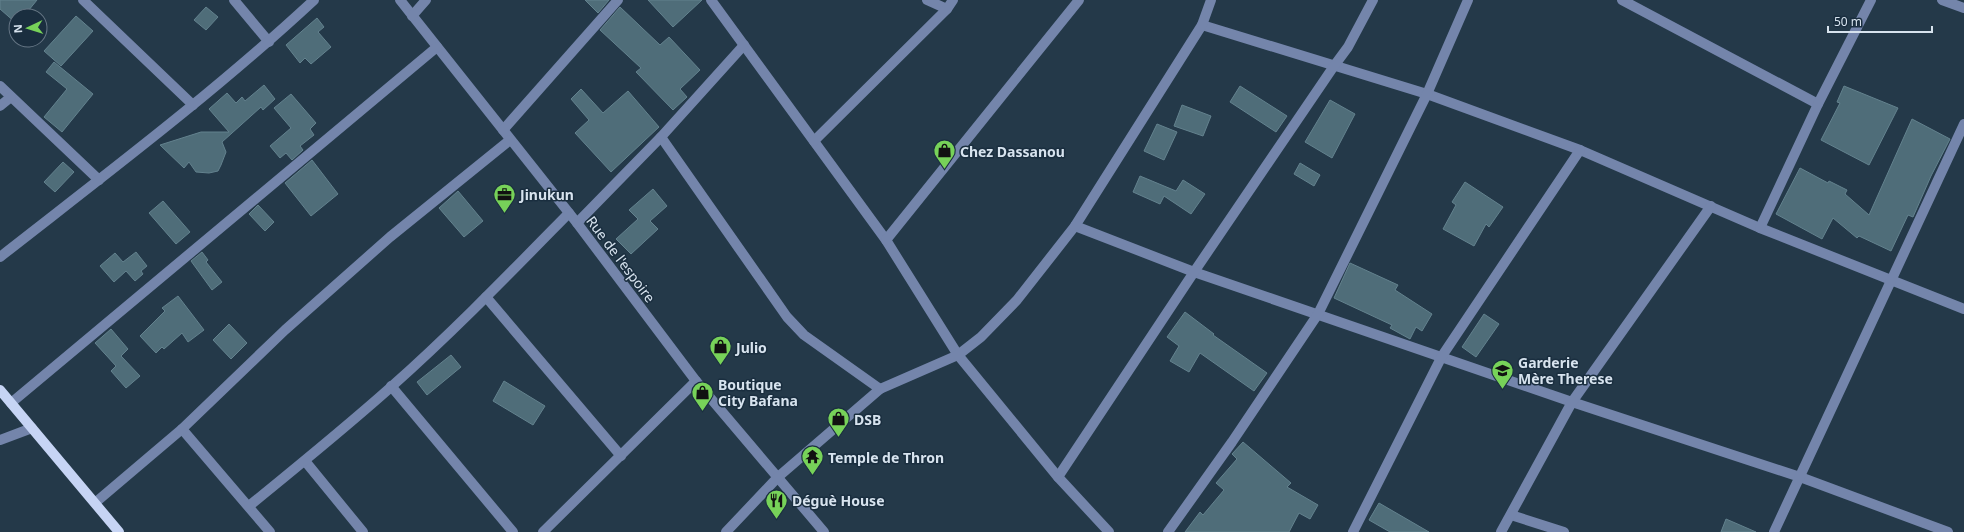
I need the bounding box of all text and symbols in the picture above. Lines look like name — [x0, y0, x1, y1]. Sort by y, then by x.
north arrow — [8, 8, 48, 48]
scale bar — [1828, 8, 1932, 34]
text: 50 m — [1834, 13, 1862, 30]
text: N — [10, 24, 25, 34]
shop icon: Chez Dassanou — [931, 138, 957, 171]
place label: Chez Dassanou — [960, 142, 1065, 161]
office icon: Jinukun — [492, 181, 518, 214]
place label: Jinukun — [518, 185, 574, 204]
street label: Rue de l'espoire — [582, 212, 660, 306]
shop icon: Julio — [708, 334, 734, 367]
place label: Julio — [734, 338, 767, 357]
place label: Garderie Mère Therese — [1518, 353, 1613, 388]
school or university icon: Garderie Mère Therese — [1490, 357, 1516, 390]
place label: Boutique City Bafana — [718, 375, 798, 410]
shop icon: Boutique City Bafana — [690, 379, 716, 412]
shop icon: DSB — [826, 406, 852, 439]
place label: DSB — [854, 410, 881, 429]
temple icon: Temple de Thron — [800, 444, 826, 477]
place label: Temple de Thron — [828, 448, 944, 467]
restaurant icon: Déguè House — [764, 487, 790, 520]
place label: Déguè House — [792, 491, 885, 510]

